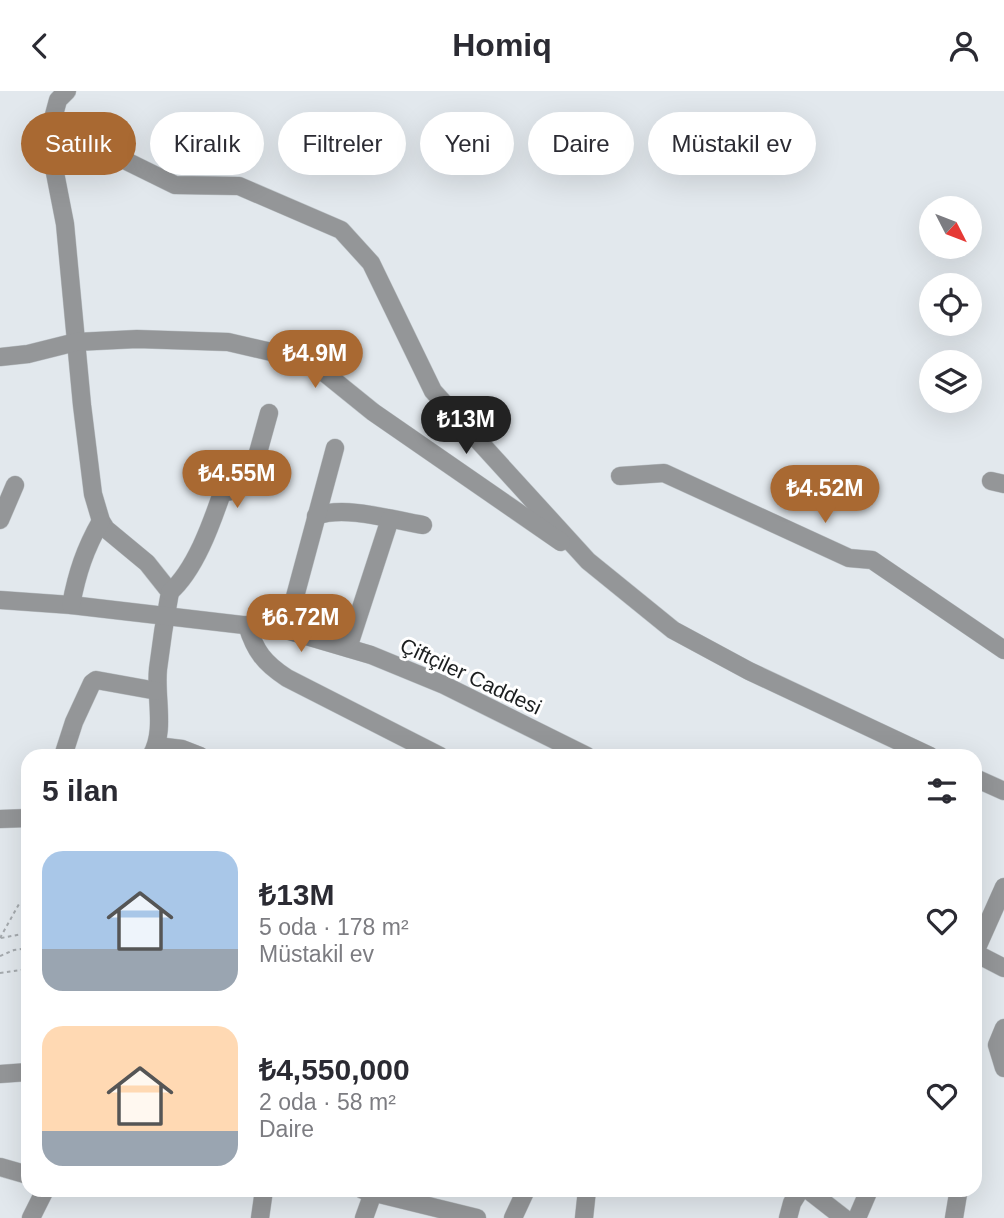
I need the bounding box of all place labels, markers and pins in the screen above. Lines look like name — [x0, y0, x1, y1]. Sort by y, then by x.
pin: ₺4.9M — [266, 331, 364, 390]
pin: ₺13M — [425, 397, 507, 456]
pin: ₺4.55M — [180, 451, 294, 510]
pin: ₺4.52M — [768, 465, 882, 525]
pin: ₺6.72M — [244, 595, 358, 654]

